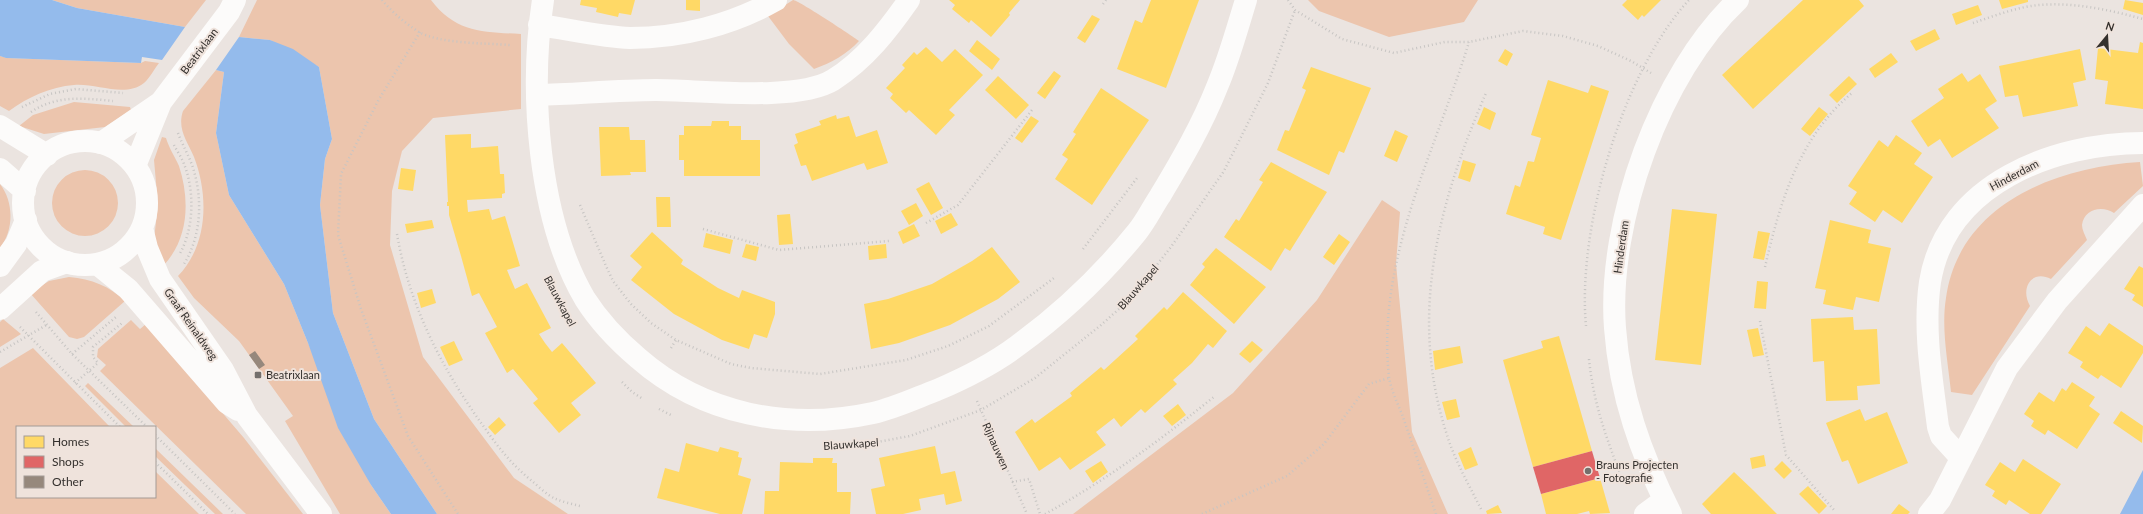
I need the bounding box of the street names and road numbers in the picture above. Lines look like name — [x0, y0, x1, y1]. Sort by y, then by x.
street label: Beatrixlaan — [177, 25, 220, 76]
street label: Hinderdam — [1987, 156, 2040, 193]
street label: Hinderdam — [1610, 220, 1631, 274]
street label: Blauwkapel — [1115, 261, 1161, 312]
street label: Blauwkapel — [542, 273, 579, 328]
street label: Graaf Reinaldweg — [162, 285, 221, 362]
street label: Rijnauwen — [980, 420, 1013, 471]
street label: Blauwkapel — [823, 435, 879, 452]

